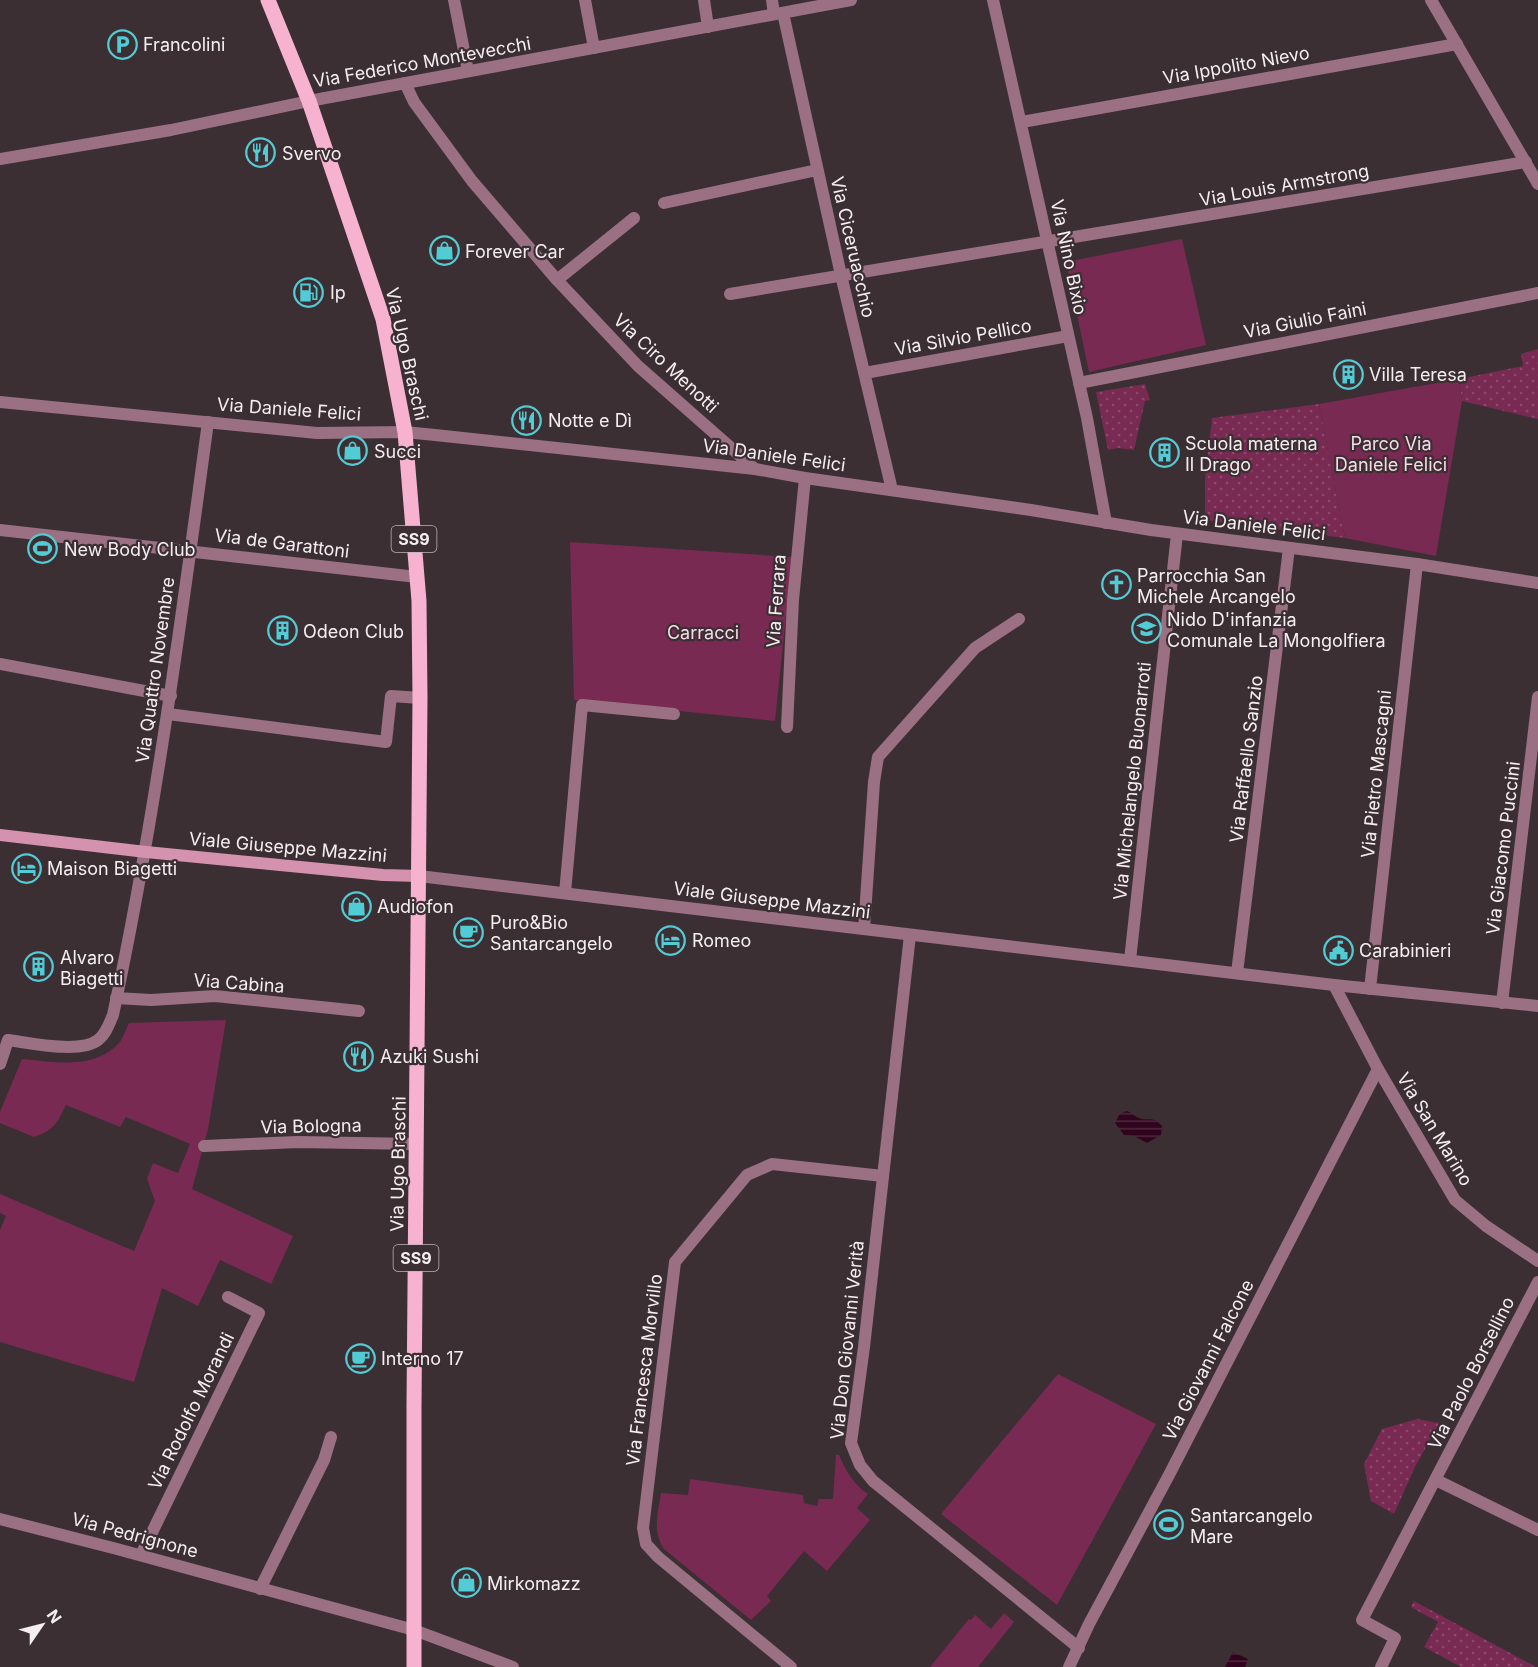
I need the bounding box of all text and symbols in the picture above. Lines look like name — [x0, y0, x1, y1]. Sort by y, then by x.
parking icon: Francolini — [106, 28, 138, 60]
street label: Via Federico Montevecchi — [311, 32, 533, 92]
place label: Francolini — [143, 34, 225, 55]
street label: Via Ippolito Nievo — [1161, 42, 1311, 88]
restaurant icon: Svervo — [245, 137, 277, 169]
place label: Svervo — [282, 143, 341, 164]
street label: Via Louis Armstrong — [1197, 160, 1371, 210]
street label: Via Ciceruacchio — [827, 174, 879, 320]
street label: Via Nino Bixio — [1047, 197, 1091, 317]
shop icon: Forever Car — [428, 235, 460, 267]
place label: Forever Car — [465, 241, 565, 262]
fuel station icon: Ip — [293, 276, 325, 308]
place label: Ip — [330, 282, 346, 303]
street label: Via Ugo Braschi — [382, 286, 432, 422]
street label: Via Giulio Faini — [1242, 298, 1368, 342]
street label: Via Ciro Menotti — [609, 309, 723, 417]
street label: Via Silvio Pellico — [893, 315, 1033, 359]
building icon: Villa Teresa — [1332, 358, 1364, 390]
place label: Villa Teresa — [1369, 364, 1467, 385]
street label: Via Daniele Felici — [216, 393, 362, 425]
restaurant icon: Notte e Dì — [511, 404, 543, 436]
place label: Notte e Dì — [548, 410, 632, 431]
place label: Scuola materna Il Drago — [1185, 433, 1318, 475]
park label: Parco Via Daniele Felici — [1335, 433, 1447, 475]
shop icon: Succi — [337, 435, 369, 467]
street label: Via Daniele Felici — [701, 435, 847, 475]
building icon: Scuola materna Il Drago — [1148, 437, 1180, 469]
place label: Succi — [374, 441, 421, 462]
street label: Via Daniele Felici — [1181, 506, 1327, 544]
street label: Via de Garattoni — [213, 524, 351, 562]
road number: SS9 — [392, 526, 436, 552]
sports icon: New Body Club — [27, 533, 59, 565]
place label: New Body Club — [64, 539, 196, 560]
street label: Via Ferrara — [762, 554, 790, 648]
place label: Parrocchia San Michele Arcangelo — [1137, 565, 1296, 607]
church icon: Parrocchia San Michele Arcangelo — [1100, 569, 1132, 601]
street label: Via Quattro Novembre — [132, 575, 178, 765]
place label: Nido D'infanzia Comunale La Mongolfiera — [1167, 609, 1386, 651]
school or university icon: Nido D'infanzia Comunale La Mongolfiera — [1130, 613, 1162, 645]
building icon: Odeon Club — [266, 615, 298, 647]
place label: Odeon Club — [303, 621, 404, 642]
park label: Carracci — [667, 622, 739, 643]
street label: Via Michelangelo Buonarroti — [1109, 661, 1155, 901]
street label: Via Raffaello Sanzio — [1225, 674, 1267, 844]
street label: Via Pietro Mascagni — [1357, 689, 1395, 859]
street label: Via Giacomo Puccini — [1482, 760, 1524, 936]
street label: Viale Giuseppe Mazzini — [188, 828, 388, 866]
hotel icon: Maison Biagetti — [10, 852, 42, 884]
place label: Maison Biagetti — [47, 858, 177, 879]
street label: Viale Giuseppe Mazzini — [672, 877, 872, 923]
shop icon: Audiofon — [340, 890, 372, 922]
place label: Audiofon — [377, 896, 454, 917]
place label: Puro&Bio Santarcangelo — [490, 912, 613, 954]
cafe icon: Puro&Bio Santarcangelo — [453, 916, 485, 948]
hotel icon: Romeo — [655, 924, 687, 956]
place label: Romeo — [692, 930, 751, 951]
public building icon: Carabinieri — [1322, 934, 1354, 966]
place label: Carabinieri — [1359, 940, 1451, 961]
place label: Alvaro Biagetti — [60, 947, 123, 989]
building icon: Alvaro Biagetti — [23, 951, 55, 983]
street label: Via Cabina — [193, 969, 285, 997]
restaurant icon: Azuki Sushi — [343, 1040, 375, 1072]
place label: Azuki Sushi — [380, 1046, 479, 1067]
street label: Via San Marino — [1393, 1069, 1477, 1189]
street label: Via Ugo Braschi — [386, 1096, 410, 1232]
street label: Via Bologna — [260, 1115, 362, 1137]
street label: Via Don Giovanni Verità — [826, 1239, 868, 1441]
road number: SS9 — [394, 1245, 438, 1271]
street label: Via Francesca Morvillo — [622, 1273, 666, 1467]
street label: Via Giovanni Falcone — [1158, 1276, 1258, 1444]
street label: Via Paolo Borsellino — [1423, 1293, 1519, 1453]
street label: Via Rodolfo Morandi — [144, 1329, 238, 1493]
cafe icon: Interno 17 — [344, 1342, 376, 1374]
place label: Interno 17 — [381, 1348, 464, 1369]
place label: Santarcangelo Mare — [1190, 1505, 1313, 1547]
street label: Via Pedrignone — [70, 1508, 200, 1562]
sports icon: Santarcangelo Mare — [1153, 1509, 1185, 1541]
shop icon: Mirkomazz — [450, 1567, 482, 1599]
place label: Mirkomazz — [487, 1573, 581, 1594]
north arrow — [12, 1595, 72, 1655]
text: N — [43, 1606, 66, 1627]

